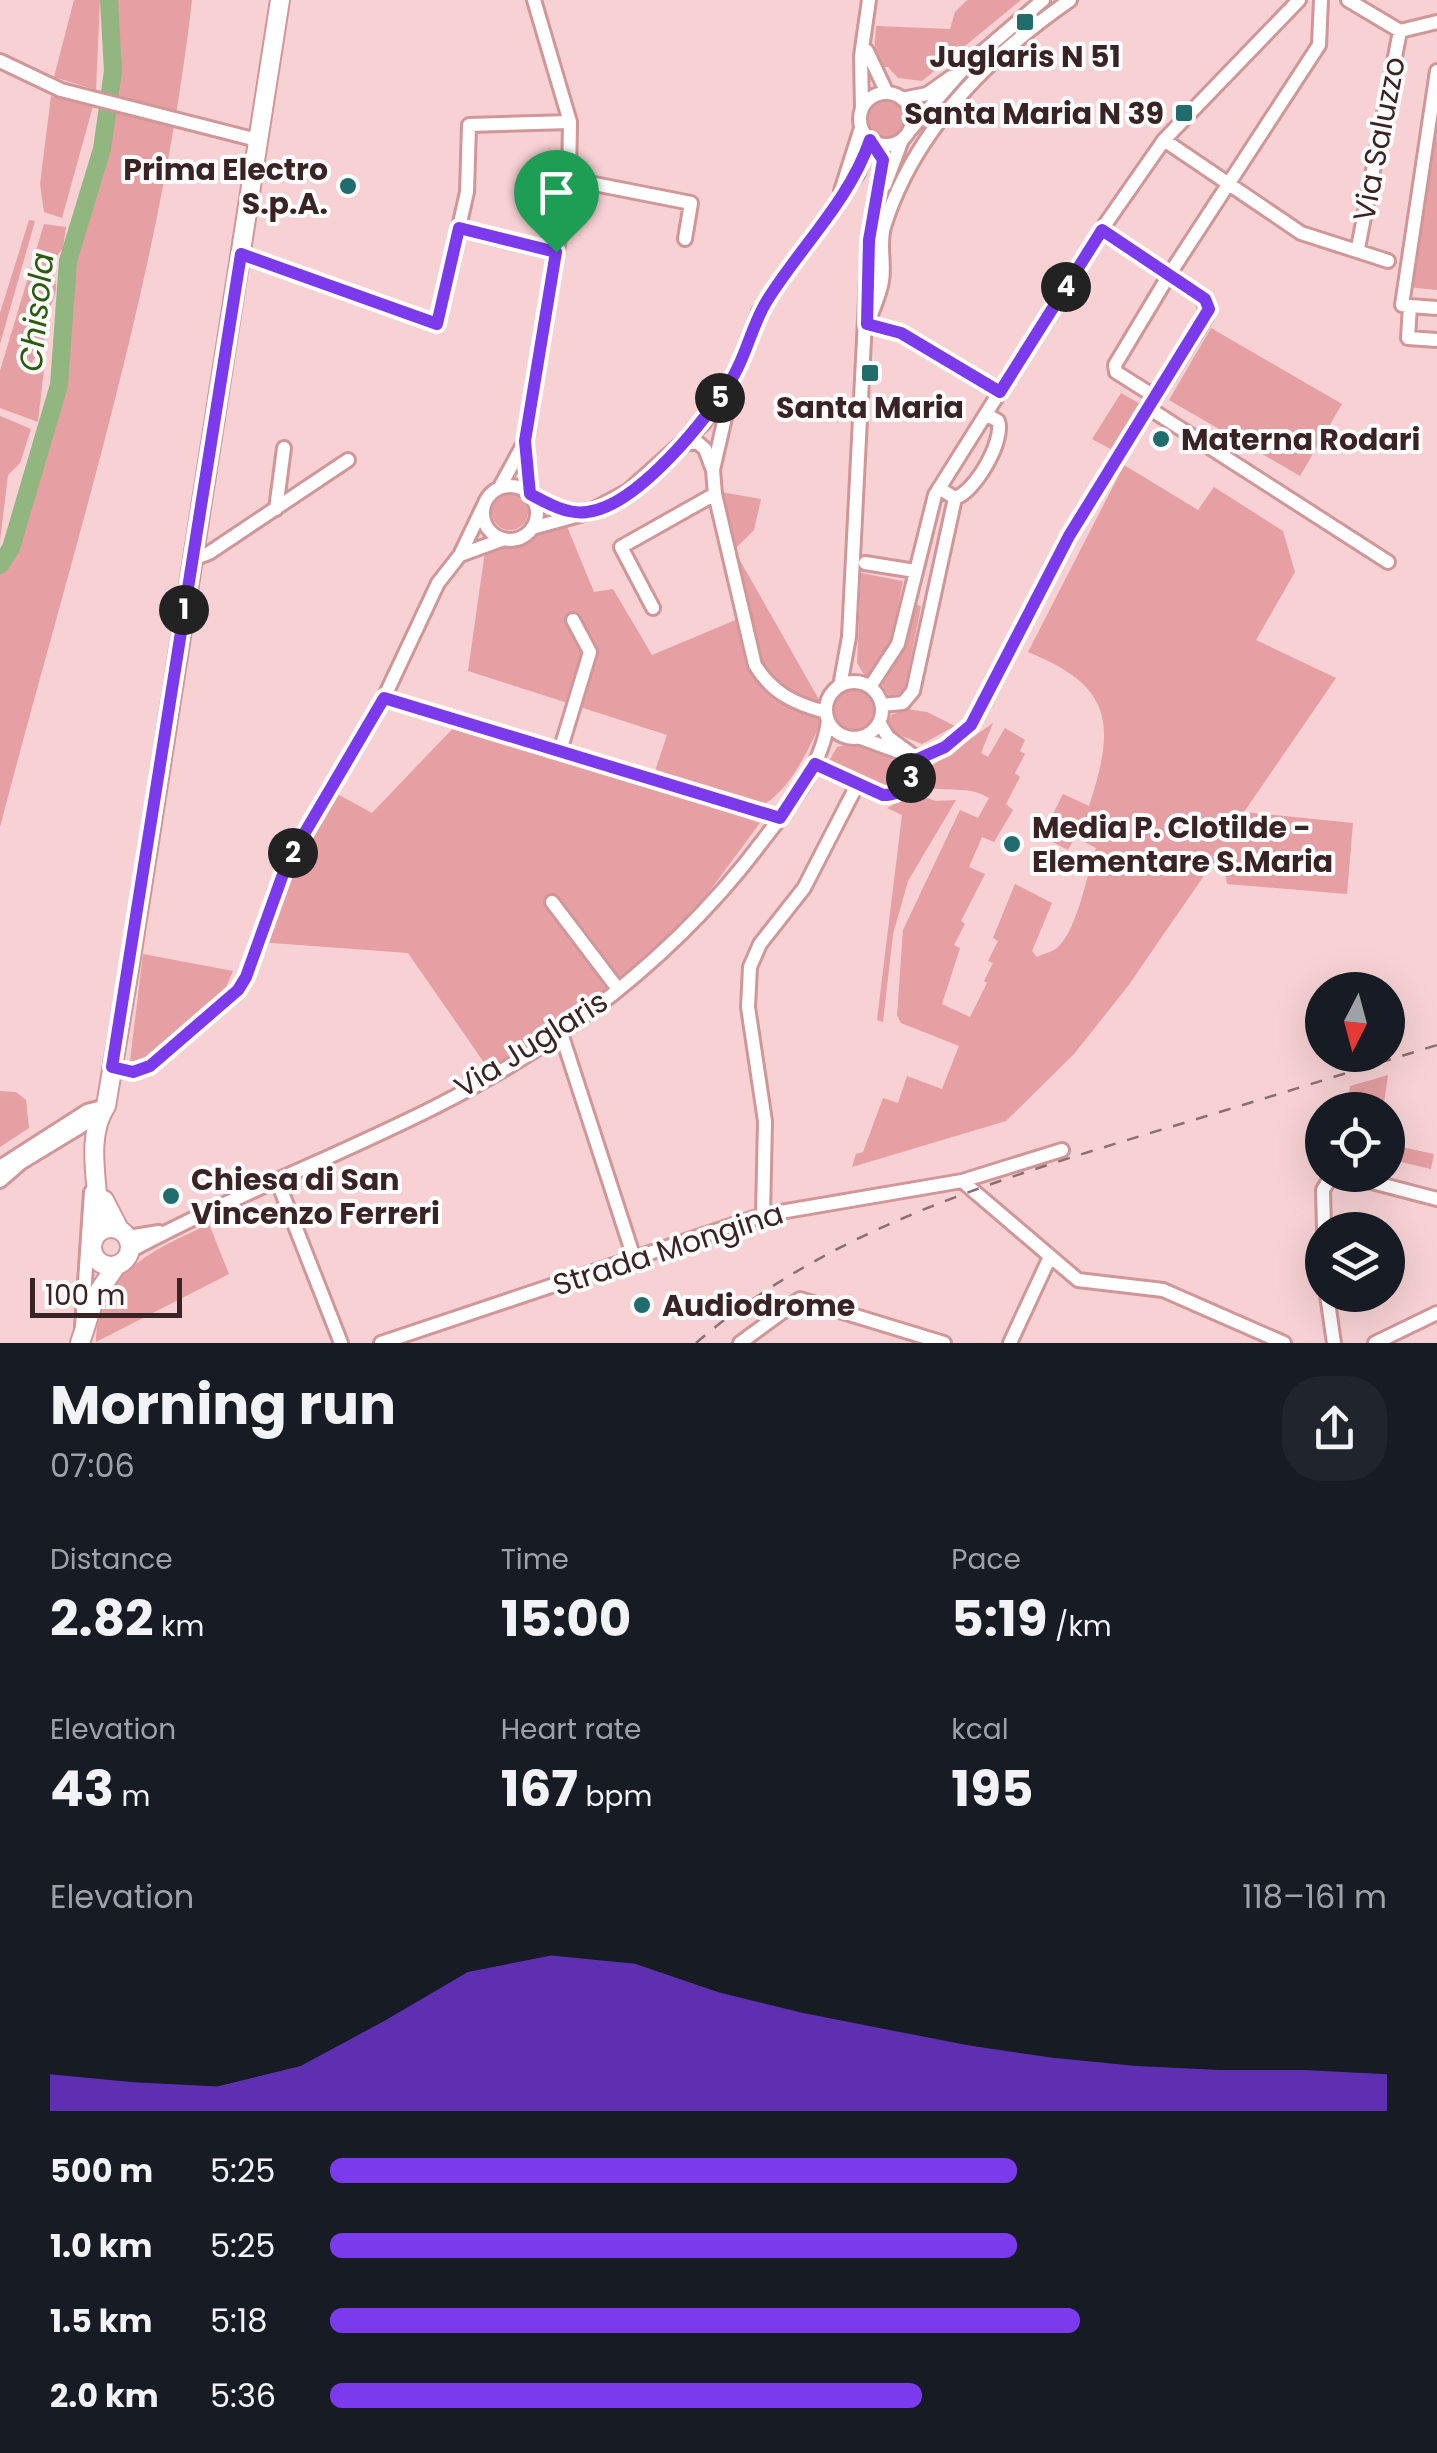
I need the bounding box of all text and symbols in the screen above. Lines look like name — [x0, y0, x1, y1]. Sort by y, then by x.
marker: Juglaris N 51 — [1014, 11, 1036, 33]
place label: Juglaris N 51 — [929, 35, 1121, 78]
street label: Via Saluzzo — [1342, 53, 1416, 225]
place label: Santa Maria N 39 — [904, 92, 1164, 135]
marker: Santa Maria N 39 — [1173, 102, 1195, 124]
place label: Prima Electro S.p.A. — [123, 148, 328, 225]
pin — [514, 150, 599, 253]
icon: arrive — [529, 165, 584, 220]
marker: Prima Electro S.p.A. — [337, 175, 359, 197]
water label: Chisola — [7, 250, 65, 374]
pin: 4 — [1041, 262, 1091, 312]
text: 4 — [1057, 267, 1075, 306]
marker: Santa Maria — [859, 362, 881, 384]
pin: 5 — [695, 373, 745, 423]
text: 5 — [711, 378, 729, 417]
place label: Santa Maria — [776, 386, 964, 429]
place label: Materna Rodari — [1181, 418, 1420, 461]
marker: Materna Rodari — [1150, 428, 1172, 450]
pin: 1 — [159, 585, 209, 635]
text: 1 — [179, 590, 189, 629]
pin: 3 — [886, 753, 936, 803]
text: 3 — [903, 758, 919, 797]
place label: Media P. Clotilde - Elementare S.Maria — [1032, 806, 1333, 883]
pin: 2 — [268, 828, 318, 878]
text: 2 — [285, 833, 301, 872]
marker: Media P. Clotilde - Elementare S.Maria — [1001, 833, 1023, 855]
north arrow — [1305, 972, 1405, 1072]
map controls — [1305, 972, 1405, 1312]
street label: Via Juglaris — [446, 980, 616, 1108]
button: locate — [1305, 1092, 1405, 1192]
place label: Chiesa di San Vincenzo Ferreri — [191, 1158, 440, 1235]
marker: Chiesa di San Vincenzo Ferreri — [160, 1185, 182, 1207]
street label: Strada Mongina — [547, 1191, 789, 1307]
button: layers — [1305, 1212, 1405, 1312]
scale bar — [30, 1273, 182, 1318]
text: 100 m — [45, 1276, 125, 1315]
place label: Audiodrome — [662, 1284, 855, 1327]
marker: Audiodrome — [631, 1294, 653, 1316]
text: Morning run — [50, 1366, 396, 1443]
button: share — [1282, 1376, 1387, 1481]
text: 07:06 — [50, 1443, 135, 1488]
text: Distance — [50, 1540, 173, 1579]
text: Time — [501, 1540, 569, 1579]
text: Pace — [951, 1540, 1021, 1579]
text: 2.82 — [50, 1583, 154, 1654]
text: 15:00 — [501, 1583, 631, 1654]
text: 5:19 — [951, 1583, 1048, 1654]
text: km — [154, 1607, 204, 1646]
text: /km — [1048, 1607, 1112, 1646]
text: Elevation — [50, 1710, 176, 1749]
text: Heart rate — [501, 1710, 641, 1749]
text: kcal — [951, 1710, 1009, 1749]
text: 43 — [50, 1753, 114, 1824]
text: 167 — [501, 1753, 578, 1824]
text: 195 — [951, 1753, 1033, 1824]
text: m — [114, 1777, 150, 1816]
text: bpm — [578, 1777, 652, 1816]
text: Elevation — [50, 1874, 194, 1919]
text: 118–161 m — [1242, 1874, 1387, 1919]
text: 500 m — [50, 2148, 153, 2193]
text: 5:25 — [210, 2148, 275, 2193]
text: 1.0 km — [50, 2223, 152, 2268]
text: 5:25 — [210, 2223, 275, 2268]
text: 1.5 km — [50, 2298, 152, 2343]
text: 5:18 — [210, 2298, 267, 2343]
text: 2.0 km — [50, 2373, 159, 2418]
text: 5:36 — [210, 2373, 276, 2418]

